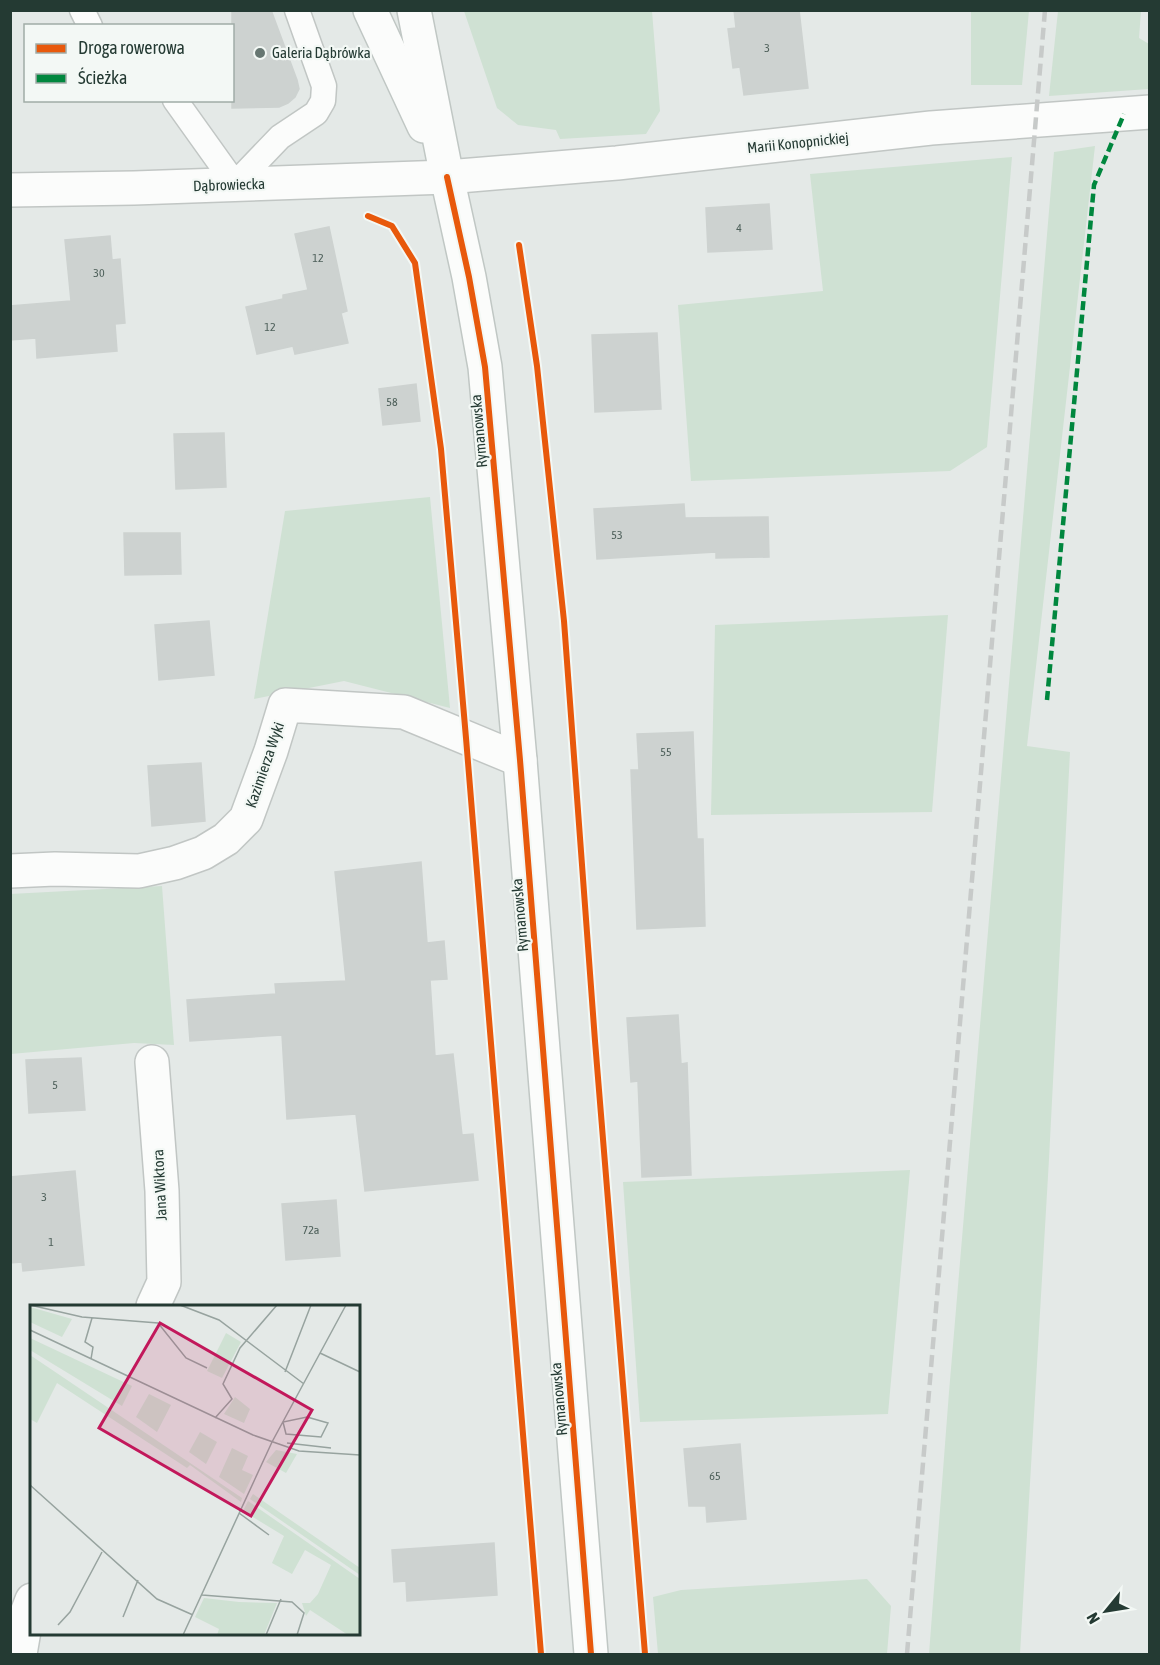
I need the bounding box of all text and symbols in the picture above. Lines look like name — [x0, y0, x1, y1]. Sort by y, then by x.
legend — [24, 24, 234, 102]
text: Droga rowerowa — [78, 37, 185, 58]
house number: 3 — [764, 41, 770, 55]
place label: Galeria Dąbrówka — [272, 44, 371, 61]
marker: Galeria Dąbrówka — [253, 46, 267, 60]
text: Ścieżka — [78, 67, 127, 88]
street label: Marii Konopnickiej — [746, 129, 850, 156]
street label: Dąbrowiecka — [193, 175, 265, 194]
house number: 4 — [736, 221, 742, 235]
house number: 12 — [312, 251, 324, 265]
house number: 30 — [93, 266, 105, 280]
house number: 12 — [264, 320, 276, 334]
street label: Rymanowska — [467, 394, 490, 468]
house number: 58 — [386, 395, 398, 409]
house number: 53 — [611, 528, 623, 542]
street label: Kazimierza Wyki — [242, 720, 287, 810]
house number: 55 — [660, 745, 672, 759]
street label: Rymanowska — [508, 878, 531, 952]
house number: 5 — [52, 1078, 58, 1092]
street label: Jana Wiktora — [149, 1149, 170, 1221]
house number: 3 — [41, 1190, 47, 1204]
house number: 72a — [303, 1223, 319, 1237]
house number: 1 — [48, 1235, 54, 1249]
inset map — [30, 1305, 360, 1635]
street label: Rymanowska — [547, 1362, 570, 1436]
house number: 65 — [709, 1469, 721, 1483]
north arrow — [1076, 1581, 1136, 1641]
text: N — [1083, 1610, 1103, 1627]

